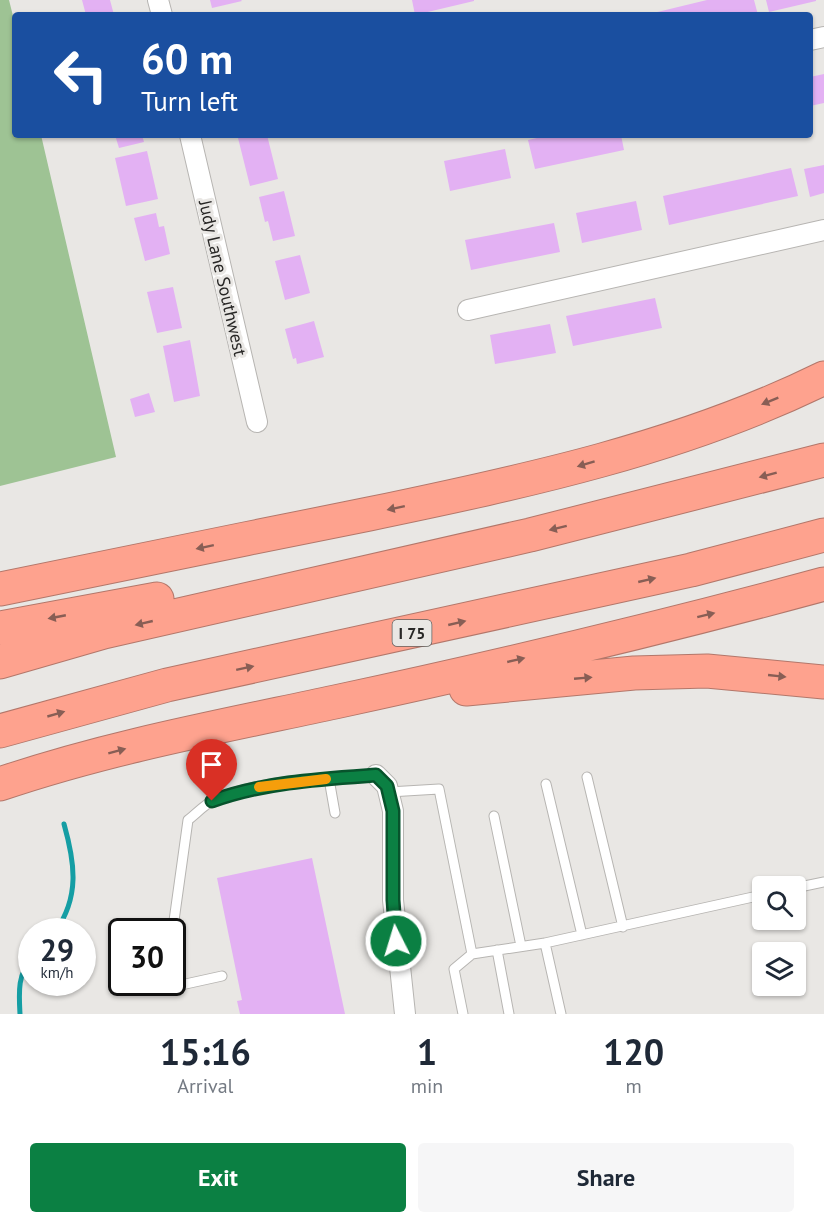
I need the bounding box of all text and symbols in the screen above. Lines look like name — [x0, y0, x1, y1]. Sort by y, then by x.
text: 60 m — [141, 31, 233, 86]
icon: left — [42, 36, 120, 114]
text: Turn left — [141, 84, 238, 118]
street label: Judy Lane Southwest — [194, 197, 252, 358]
one-way arrow — [761, 396, 779, 406]
one-way arrow — [577, 460, 595, 469]
one-way arrow — [758, 471, 777, 481]
one-way arrow — [386, 504, 405, 513]
one-way arrow — [549, 523, 567, 533]
one-way arrow — [195, 543, 214, 552]
one-way arrow — [638, 575, 657, 584]
one-way arrow — [696, 610, 715, 619]
one-way arrow — [48, 613, 67, 622]
one-way arrow — [447, 618, 466, 627]
one-way arrow — [134, 619, 153, 628]
road number: I 75 — [392, 620, 432, 646]
one-way arrow — [507, 655, 526, 664]
one-way arrow — [236, 663, 255, 672]
one-way arrow — [768, 671, 787, 681]
one-way arrow — [573, 673, 592, 683]
one-way arrow — [47, 709, 65, 718]
pin — [186, 739, 237, 801]
one-way arrow — [108, 746, 126, 755]
icon: arrive — [195, 748, 228, 781]
map controls — [752, 876, 806, 996]
button: search — [752, 876, 806, 930]
position arrow — [364, 909, 428, 973]
speed limit sign: 30 — [108, 918, 186, 996]
text: 29 — [40, 930, 74, 969]
button: layers — [752, 942, 806, 996]
text: km/h — [41, 963, 73, 982]
text: 15:16 — [160, 1028, 251, 1075]
text: 1 — [417, 1028, 437, 1075]
text: 120 — [603, 1028, 664, 1075]
text: Arrival — [177, 1073, 233, 1099]
text: min — [411, 1073, 443, 1099]
text: m — [626, 1073, 642, 1099]
button: Exit — [30, 1143, 406, 1212]
button: Share — [418, 1143, 794, 1212]

